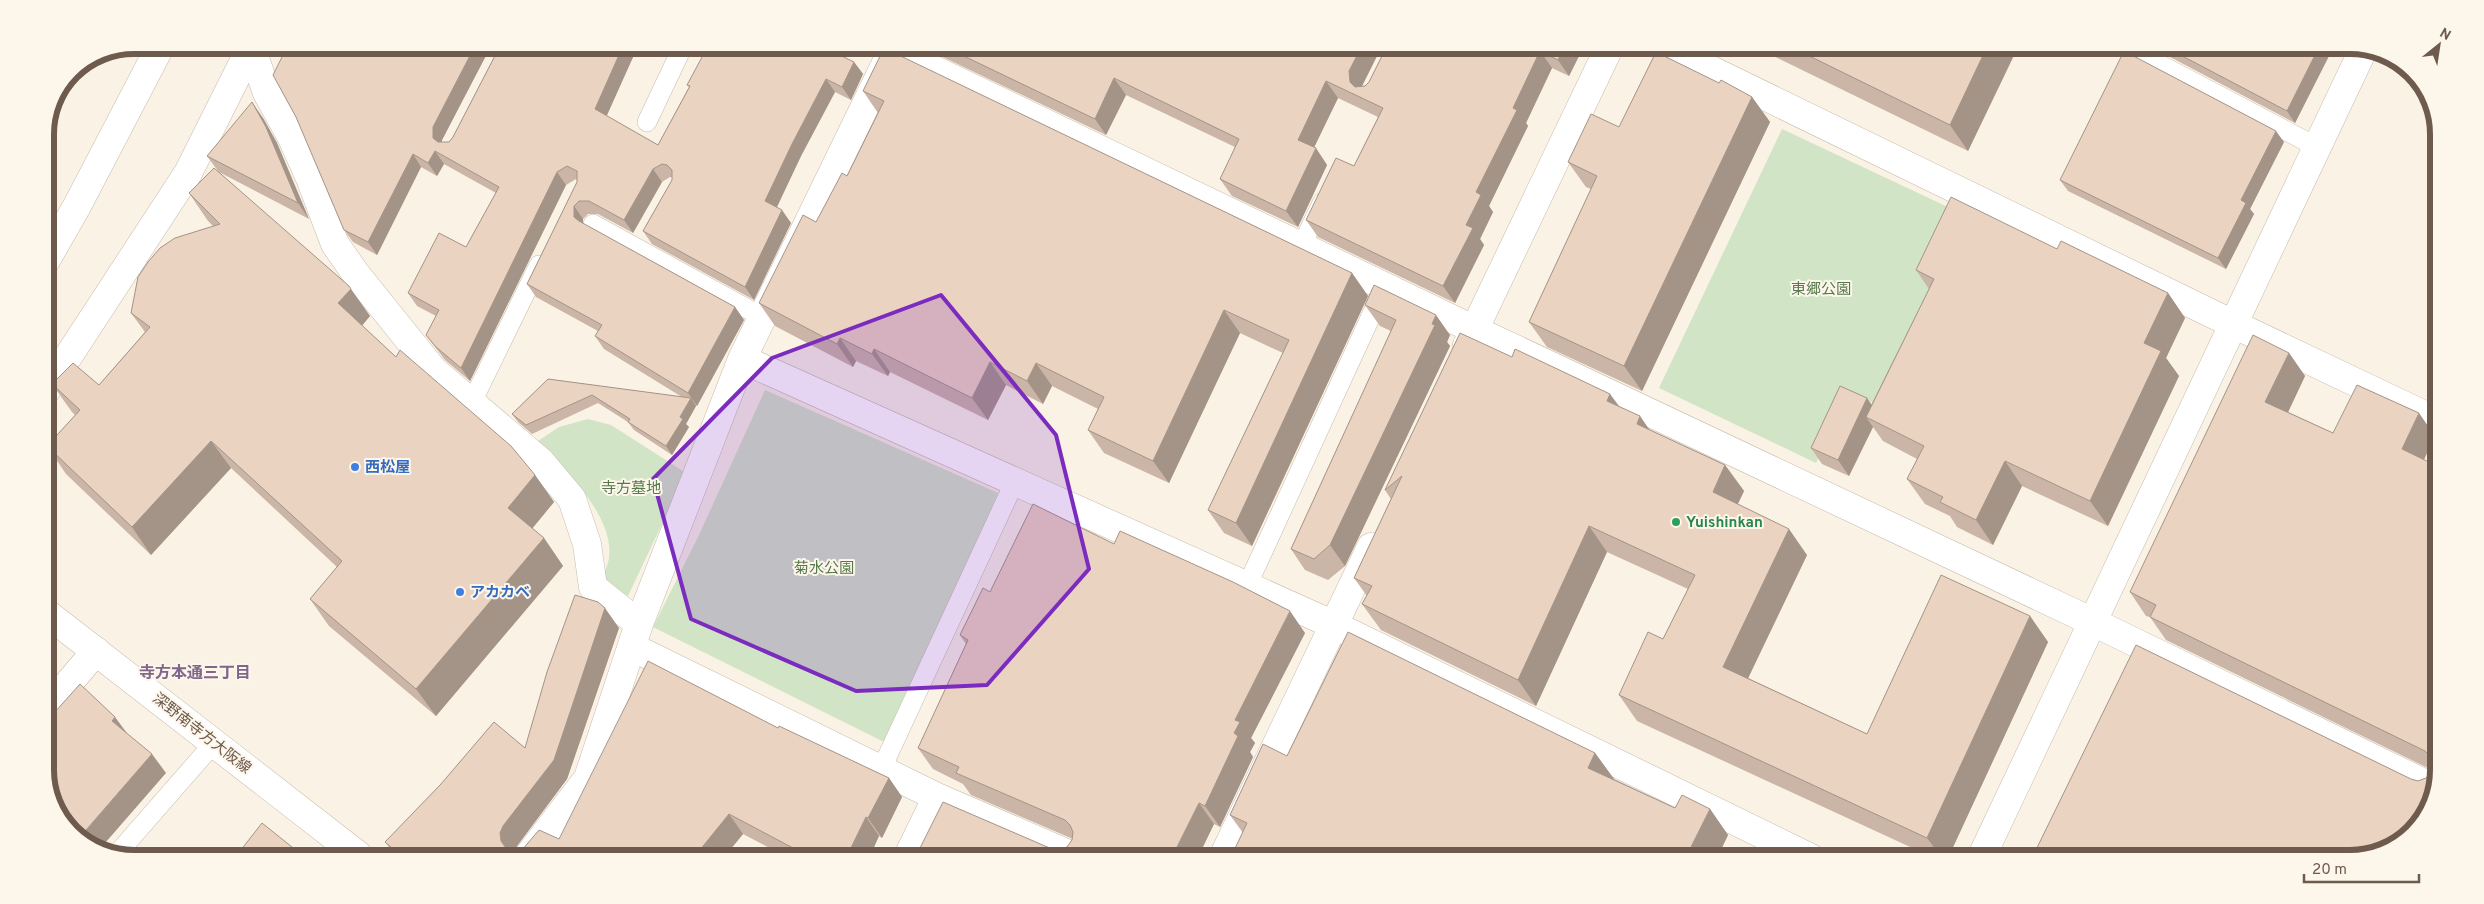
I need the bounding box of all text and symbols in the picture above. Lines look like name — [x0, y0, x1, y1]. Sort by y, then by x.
north arrow — [2414, 20, 2464, 70]
text: N — [2436, 25, 2453, 45]
park label: 東郷公園 — [1791, 281, 1851, 300]
place label: 西松屋 — [365, 459, 410, 478]
marker: 西松屋 — [349, 461, 361, 473]
park label: 寺方墓地 — [601, 480, 661, 499]
place label: Yuishinkan — [1686, 514, 1763, 533]
marker: Yuishinkan — [1670, 516, 1682, 528]
park label: 菊水公園 — [794, 560, 854, 579]
place label: アカカベ — [470, 584, 530, 603]
marker: アカカベ — [454, 586, 466, 598]
district label: 寺方本通三丁目 — [139, 664, 251, 684]
street label: 深野南寺方大阪線 — [148, 690, 254, 779]
scale bar — [2304, 852, 2419, 884]
text: 20 m — [2312, 861, 2347, 880]

